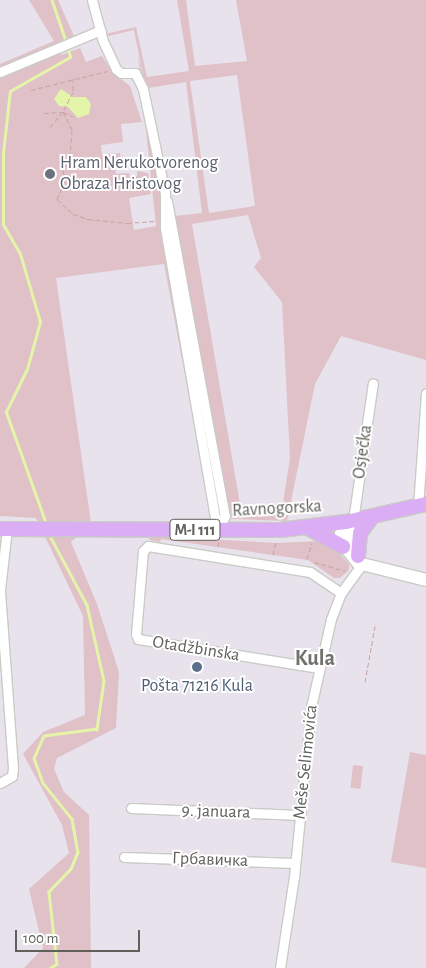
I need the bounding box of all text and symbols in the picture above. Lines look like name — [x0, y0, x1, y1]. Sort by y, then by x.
place label: Hram Nerukotvorenog Obraza Hristovog — [60, 153, 218, 195]
marker: Hram Nerukotvorenog Obraza Hristovog — [44, 168, 56, 180]
street label: Osječka — [349, 424, 377, 480]
street label: Ravnogorska — [232, 496, 322, 522]
road number: M-I 111 — [169, 516, 221, 544]
street label: Otadžbinska — [151, 631, 241, 667]
district label: Kula — [295, 646, 335, 672]
marker: Pošta 71216 Kula — [191, 661, 203, 673]
place label: Pošta 71216 Kula — [141, 675, 253, 697]
street label: Meše Selimovića — [289, 704, 323, 820]
street label: 9. januara — [181, 800, 251, 824]
street label: Грбавичка — [172, 848, 248, 872]
scale bar — [18, 920, 142, 952]
text: 100 m — [23, 931, 58, 946]

